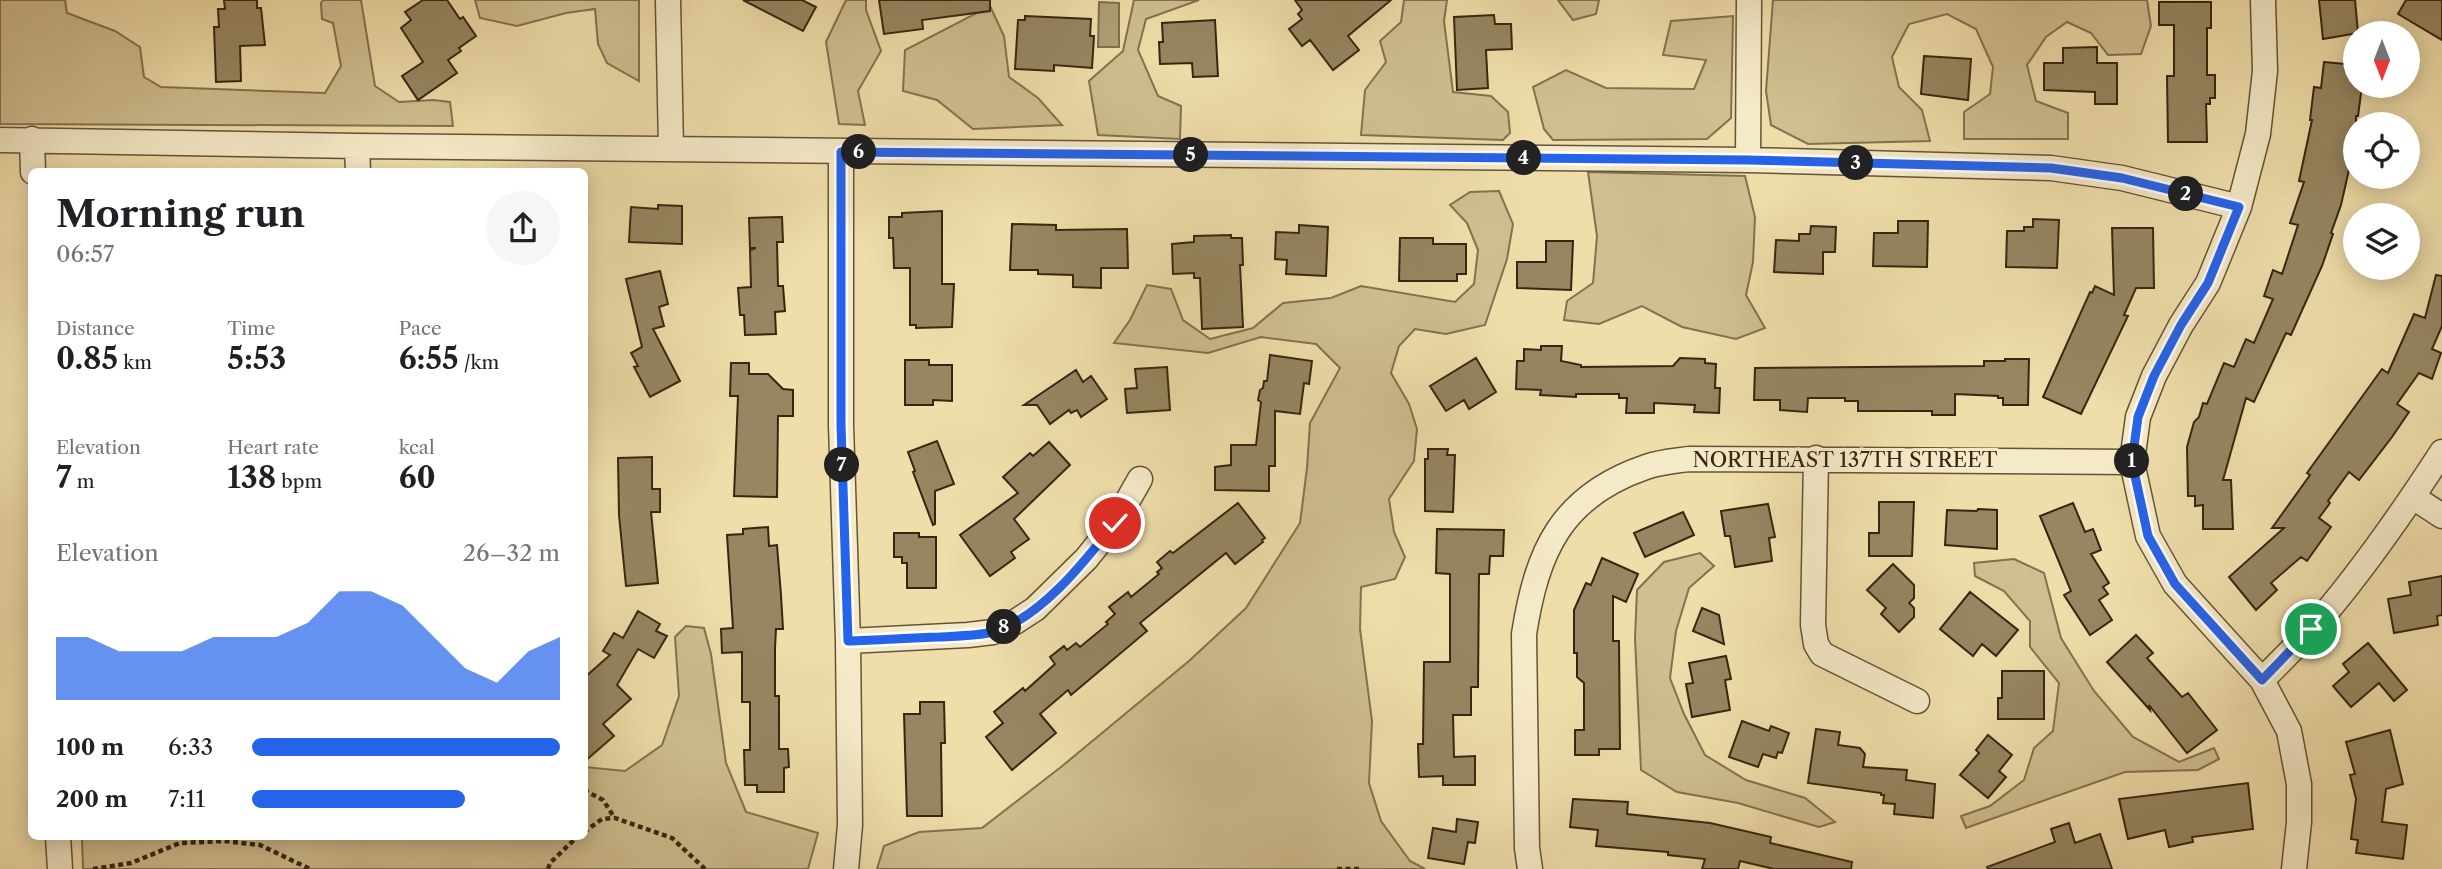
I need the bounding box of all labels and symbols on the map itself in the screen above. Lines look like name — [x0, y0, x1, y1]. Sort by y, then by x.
north arrow — [2343, 21, 2420, 98]
pin: 6 — [842, 134, 876, 170]
pin: 5 — [1174, 138, 1208, 172]
pin: 4 — [1506, 140, 1542, 176]
pin: 3 — [1839, 146, 1874, 180]
pin: 2 — [2168, 176, 2204, 212]
pin: 1 — [2114, 444, 2150, 478]
street label: NORTHEAST 137TH STREET — [1693, 447, 1998, 472]
pin: 7 — [824, 448, 860, 482]
pin — [1085, 493, 1145, 553]
pin — [2281, 599, 2341, 659]
pin: 8 — [986, 610, 1021, 644]

